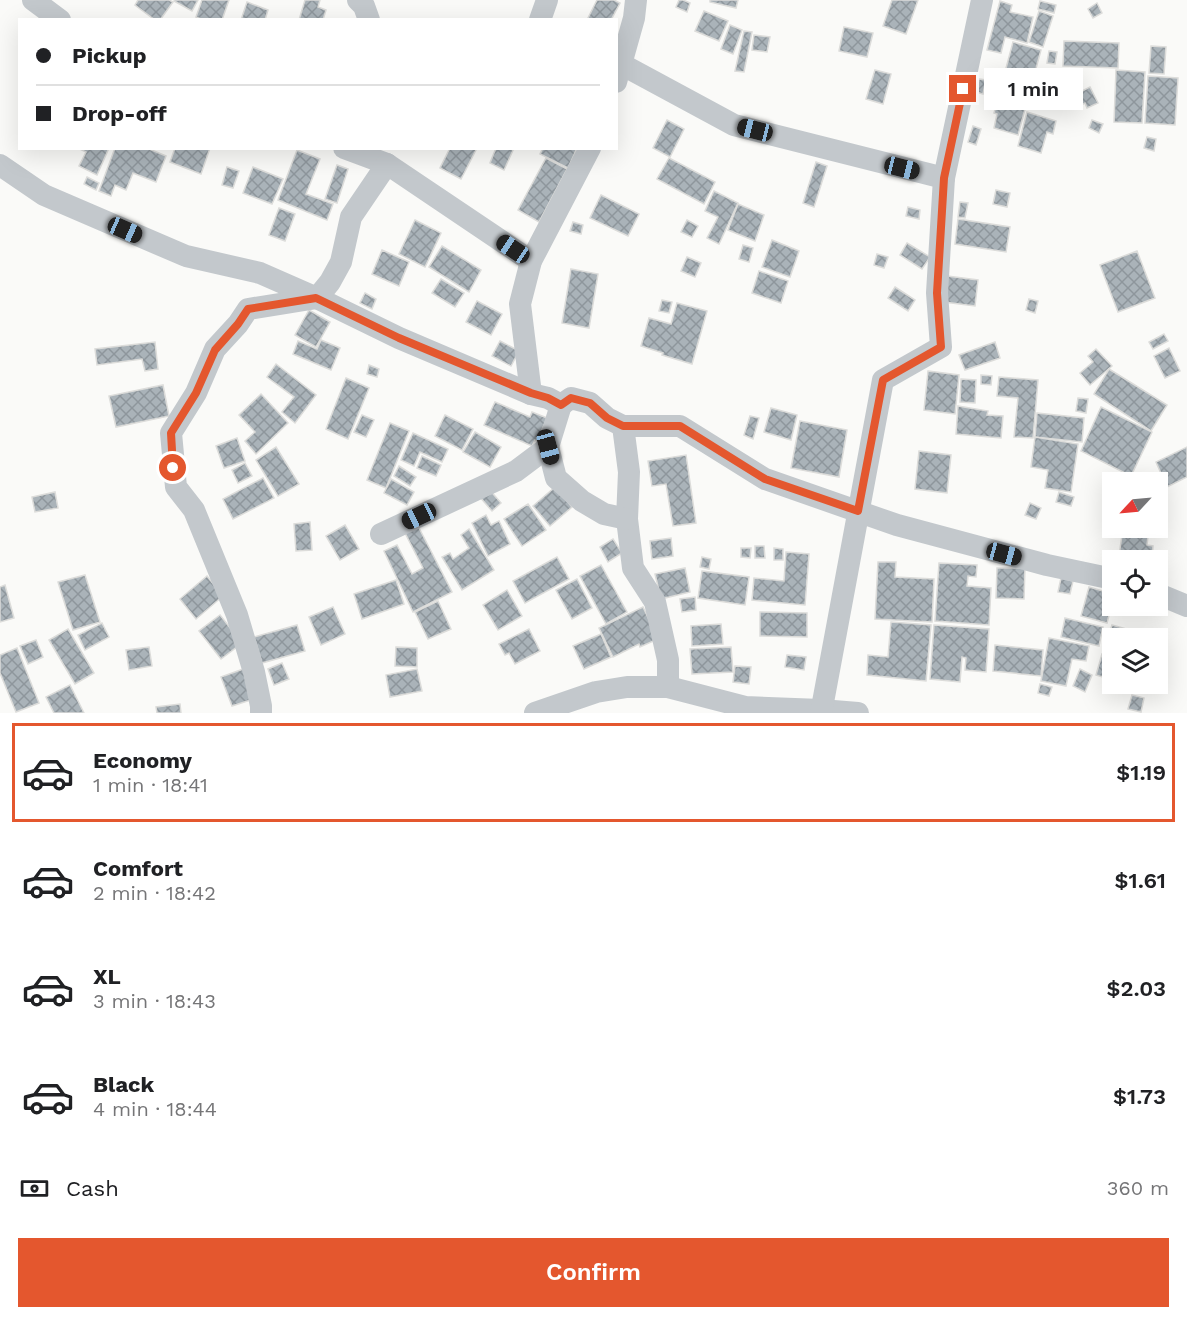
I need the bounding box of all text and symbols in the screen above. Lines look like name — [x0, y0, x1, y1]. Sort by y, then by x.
text: Pickup — [72, 43, 147, 68]
callout: 1 min — [984, 68, 1083, 110]
route end — [949, 75, 976, 102]
text: 1 min — [1008, 77, 1059, 101]
text: Drop-off — [72, 101, 167, 126]
car — [735, 117, 775, 143]
car — [882, 155, 922, 181]
car — [105, 214, 145, 246]
car — [493, 231, 533, 267]
car — [535, 427, 561, 467]
route start — [159, 454, 186, 481]
north arrow — [1102, 472, 1168, 538]
map controls — [1102, 472, 1168, 694]
car — [399, 500, 439, 532]
car — [984, 541, 1024, 567]
button: locate — [1102, 550, 1168, 616]
button: layers — [1102, 628, 1168, 694]
icon: car — [21, 746, 75, 800]
text: Economy — [93, 748, 192, 773]
text: $1.19 — [1116, 760, 1166, 785]
text: 1 min · 18:41 — [93, 773, 208, 797]
icon: car — [21, 854, 75, 908]
text: Comfort — [93, 856, 183, 881]
text: $1.61 — [1115, 868, 1166, 893]
text: 2 min · 18:42 — [93, 881, 216, 905]
icon: car — [21, 962, 75, 1016]
text: XL — [93, 964, 121, 989]
text: $2.03 — [1107, 976, 1166, 1001]
text: 3 min · 18:43 — [93, 989, 216, 1013]
icon: car — [21, 1070, 75, 1124]
text: Black — [93, 1072, 154, 1097]
text: $1.73 — [1113, 1084, 1166, 1109]
text: 4 min · 18:44 — [93, 1097, 217, 1121]
icon: cash — [18, 1172, 51, 1205]
text: Cash — [66, 1176, 119, 1201]
text: 360 m — [1107, 1176, 1169, 1200]
button: Confirm — [18, 1238, 1169, 1307]

